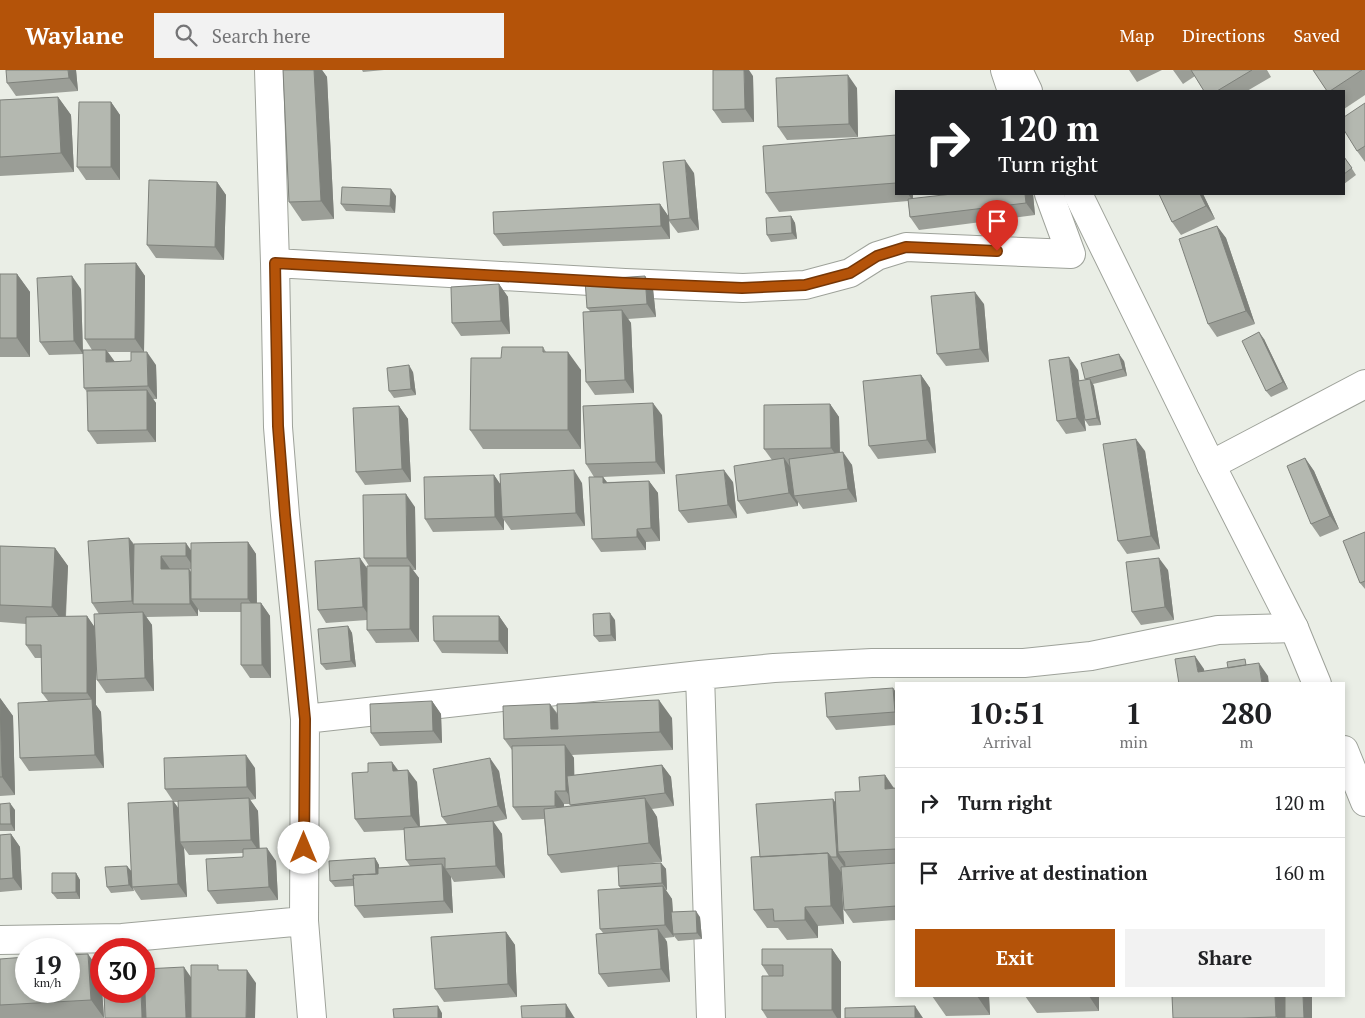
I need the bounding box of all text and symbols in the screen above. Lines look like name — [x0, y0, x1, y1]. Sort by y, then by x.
search box — [154, 13, 504, 58]
text: Waylane — [25, 19, 124, 51]
icon: search — [172, 21, 200, 49]
text: Search here — [212, 23, 311, 48]
text: Map — [1119, 23, 1154, 47]
text: Directions — [1182, 23, 1265, 47]
text: Saved — [1293, 23, 1340, 47]
text: 120 m — [998, 105, 1099, 151]
icon: right — [915, 110, 980, 175]
text: Turn right — [998, 149, 1098, 178]
pin — [976, 200, 1018, 251]
icon: arrive — [983, 207, 1011, 235]
text: 10:51 — [968, 693, 1046, 733]
text: 1 — [1125, 693, 1142, 733]
text: 280 — [1221, 693, 1272, 733]
text: Arrival — [983, 731, 1032, 753]
text: min — [1120, 731, 1148, 753]
text: m — [1239, 731, 1253, 753]
icon: right — [915, 789, 943, 817]
text: Turn right — [958, 790, 1052, 815]
text: 120 m — [1274, 790, 1325, 815]
position arrow — [277, 821, 329, 873]
icon: arrive — [915, 859, 943, 887]
text: Arrive at destination — [958, 860, 1147, 885]
text: 160 m — [1274, 860, 1325, 885]
button: Exit — [915, 929, 1115, 987]
button: Share — [1125, 929, 1325, 987]
speed limit sign: 30 — [90, 938, 155, 1003]
text: 19 — [33, 948, 62, 981]
text: km/h — [34, 975, 61, 990]

